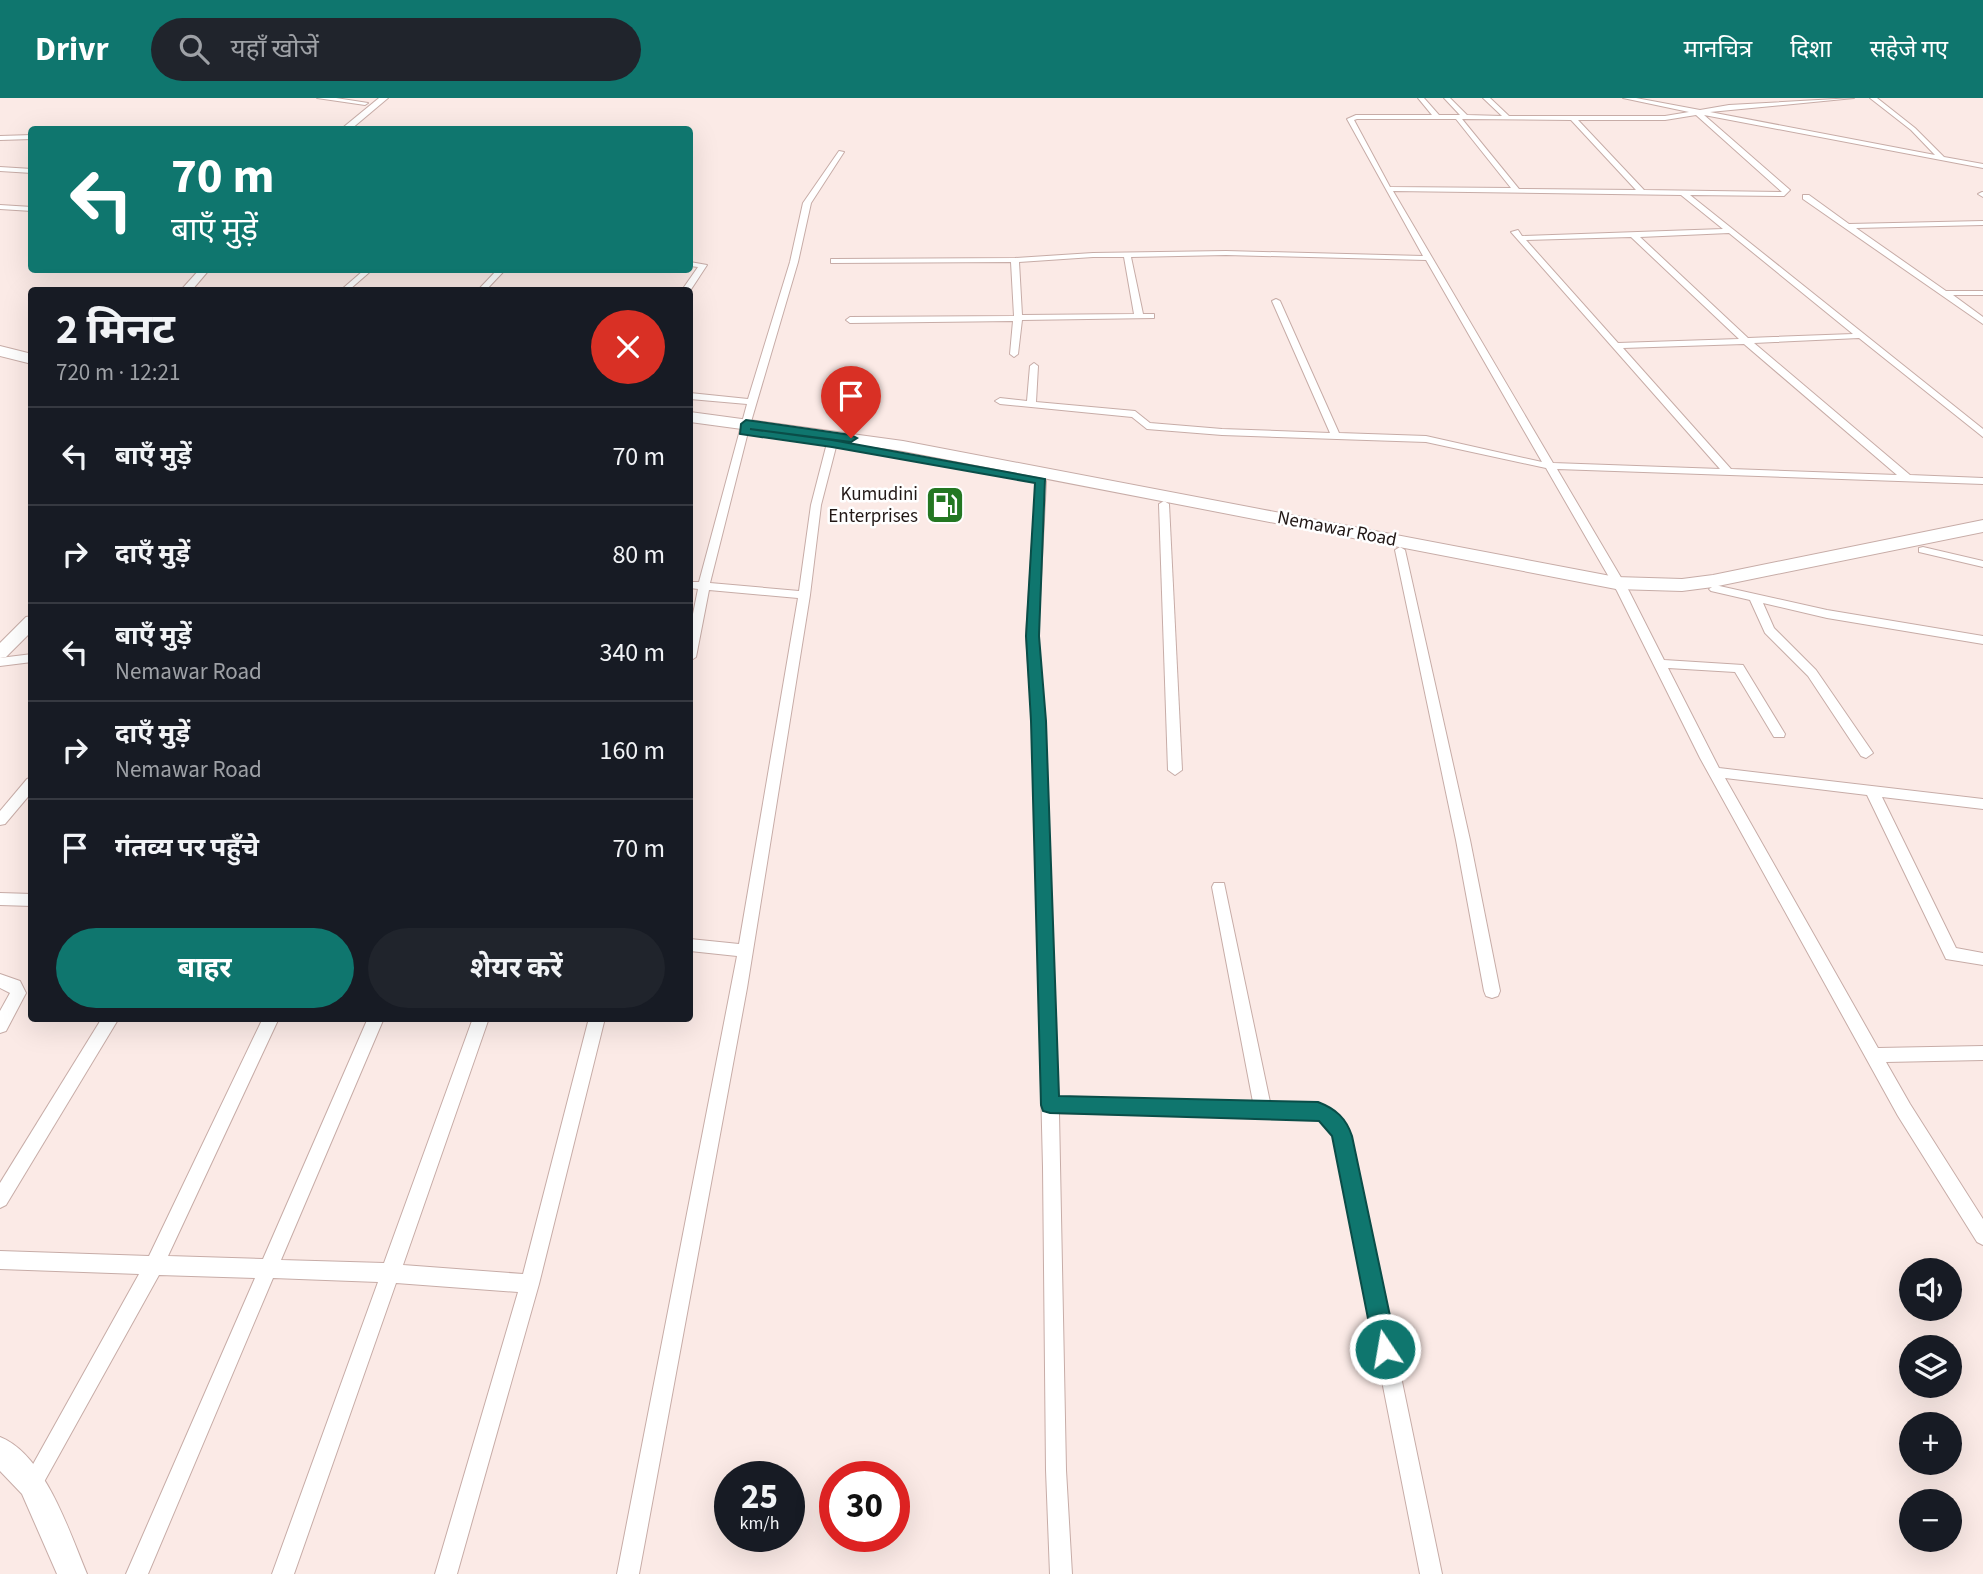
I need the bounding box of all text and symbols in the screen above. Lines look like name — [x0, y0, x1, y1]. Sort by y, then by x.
search box — [151, 18, 641, 81]
text: Drivr — [35, 26, 109, 73]
icon: search — [175, 30, 213, 68]
text: यहाँ खोजें — [231, 30, 319, 67]
text: मानचित्र — [1684, 32, 1752, 67]
text: दिशा — [1790, 32, 1832, 67]
text: सहेजे गए — [1870, 32, 1948, 67]
text: 70 m — [171, 142, 275, 212]
icon: left — [56, 154, 147, 245]
text: बाएँ मुड़ें — [171, 207, 258, 253]
text: 2 मिनट — [56, 300, 175, 360]
button: close — [591, 310, 665, 384]
text: 720 m · 12:21 — [56, 356, 180, 389]
pin — [821, 366, 881, 438]
icon: arrive — [832, 377, 870, 415]
icon: left — [56, 437, 94, 475]
text: बाएँ मुड़ें — [115, 437, 192, 474]
text: 70 m — [612, 438, 665, 475]
place label: Kumudini Enterprises — [828, 481, 918, 530]
fuel station icon: Kumudini Enterprises — [924, 484, 966, 526]
street label: Nemawar Road — [1275, 504, 1399, 554]
icon: right — [56, 535, 94, 573]
text: दाएँ मुड़ें — [115, 535, 190, 572]
text: 80 m — [612, 536, 665, 573]
text: बाएँ मुड़ें — [115, 617, 192, 654]
icon: left — [56, 633, 94, 671]
text: 340 m — [599, 634, 665, 671]
text: Nemawar Road — [115, 655, 262, 688]
text: दाएँ मुड़ें — [115, 715, 190, 752]
icon: right — [56, 731, 94, 769]
text: 160 m — [599, 732, 665, 769]
text: Nemawar Road — [115, 753, 262, 786]
icon: arrive — [56, 829, 94, 867]
text: गंतव्य पर पहुँचे — [115, 829, 259, 866]
text: 70 m — [612, 830, 665, 867]
button: बाहर — [56, 928, 354, 1008]
button: शेयर करें — [368, 928, 665, 1008]
map controls — [1899, 1258, 1962, 1552]
button: sound — [1899, 1258, 1962, 1321]
position arrow — [1348, 1312, 1422, 1386]
button: layers — [1899, 1335, 1962, 1398]
button: + — [1899, 1412, 1962, 1475]
speed limit sign: 30 — [819, 1461, 910, 1552]
text: 25 — [741, 1472, 778, 1522]
button: − — [1899, 1489, 1962, 1552]
text: km/h — [740, 1511, 779, 1536]

